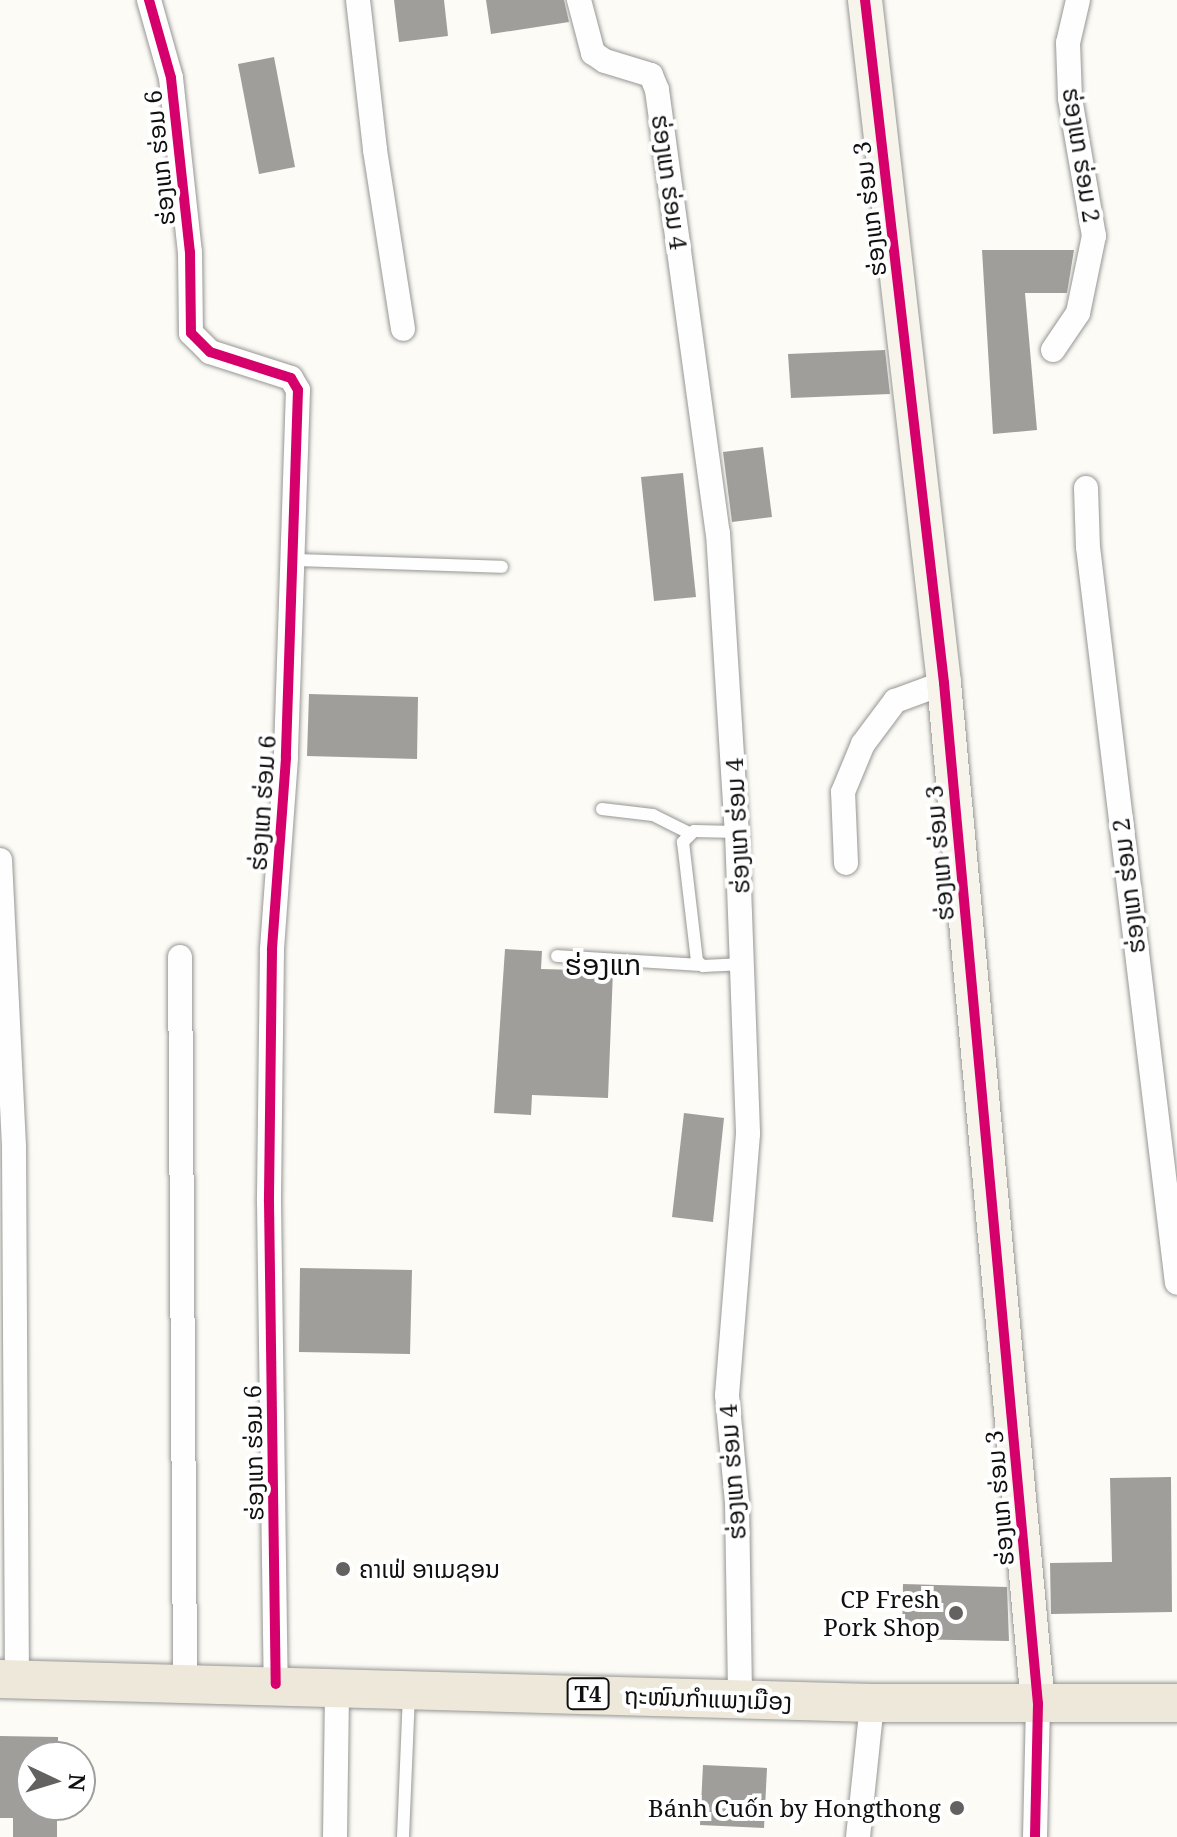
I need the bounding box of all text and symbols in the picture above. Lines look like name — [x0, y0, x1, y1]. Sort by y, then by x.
street label: ຮ່ອງແກ ຮ່ອມ 2 — [1057, 86, 1107, 224]
street label: ຮ່ອງແກ ຮ່ອມ 6 — [138, 89, 180, 227]
street label: ຮ່ອງແກ ຮ່ອມ 4 — [646, 113, 694, 251]
street label: ຮ່ອງແກ ຮ່ອມ 3 — [846, 140, 892, 278]
street label: ຮ່ອງແກ ຮ່ອມ 6 — [243, 734, 281, 872]
street label: ຮ່ອງແກ ຮ່ອມ 4 — [719, 757, 755, 895]
street label: ຮ່ອງແກ ຮ່ອມ 3 — [919, 784, 959, 922]
street label: ຮ່ອງແກ ຮ່ອມ 2 — [1105, 817, 1151, 955]
district label: ຮ່ອງແກ — [565, 947, 641, 981]
street label: ຮ່ອງແກ ຮ່ອມ 6 — [237, 1385, 269, 1521]
street label: ຮ່ອງແກ ຮ່ອມ 4 — [713, 1403, 751, 1541]
street label: ຮ່ອງແກ ຮ່ອມ 3 — [979, 1429, 1019, 1567]
place label: ຄາເຟ່ ອາເມຊອນ — [359, 1555, 500, 1583]
marker: ຄາເຟ່ ອາເມຊອນ — [334, 1560, 352, 1578]
place label: CP Fresh Pork Shop — [823, 1585, 940, 1641]
marker: CP Fresh Pork Shop — [947, 1604, 965, 1622]
road number: T4 — [566, 1676, 610, 1712]
street label: ຖະໜົນກຳແພງເມືອງ — [623, 1681, 793, 1715]
north arrow — [16, 1741, 96, 1821]
text: N — [62, 1773, 94, 1792]
place label: Bánh Cuốn by Hongthong — [648, 1794, 941, 1822]
marker: Bánh Cuốn by Hongthong — [948, 1799, 966, 1817]

